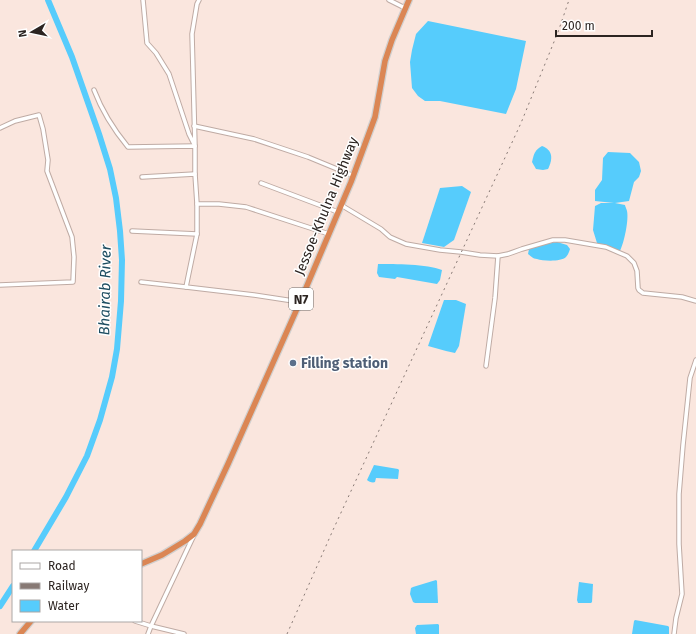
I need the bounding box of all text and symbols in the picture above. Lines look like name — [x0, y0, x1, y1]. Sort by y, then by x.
north arrow — [12, 12, 52, 52]
scale bar — [556, 12, 652, 38]
text: 200 m — [562, 19, 595, 33]
text: N — [16, 29, 30, 38]
street label: Jessoe-Khulna Highway — [291, 134, 362, 278]
water label: Bhairab River — [95, 243, 115, 336]
road number: N7 — [289, 288, 313, 310]
place label: Filling station — [301, 355, 388, 372]
marker: Filling station — [288, 358, 298, 368]
legend — [12, 550, 142, 622]
text: Road — [48, 559, 76, 573]
text: Railway — [48, 579, 89, 593]
text: Water — [48, 599, 80, 613]

